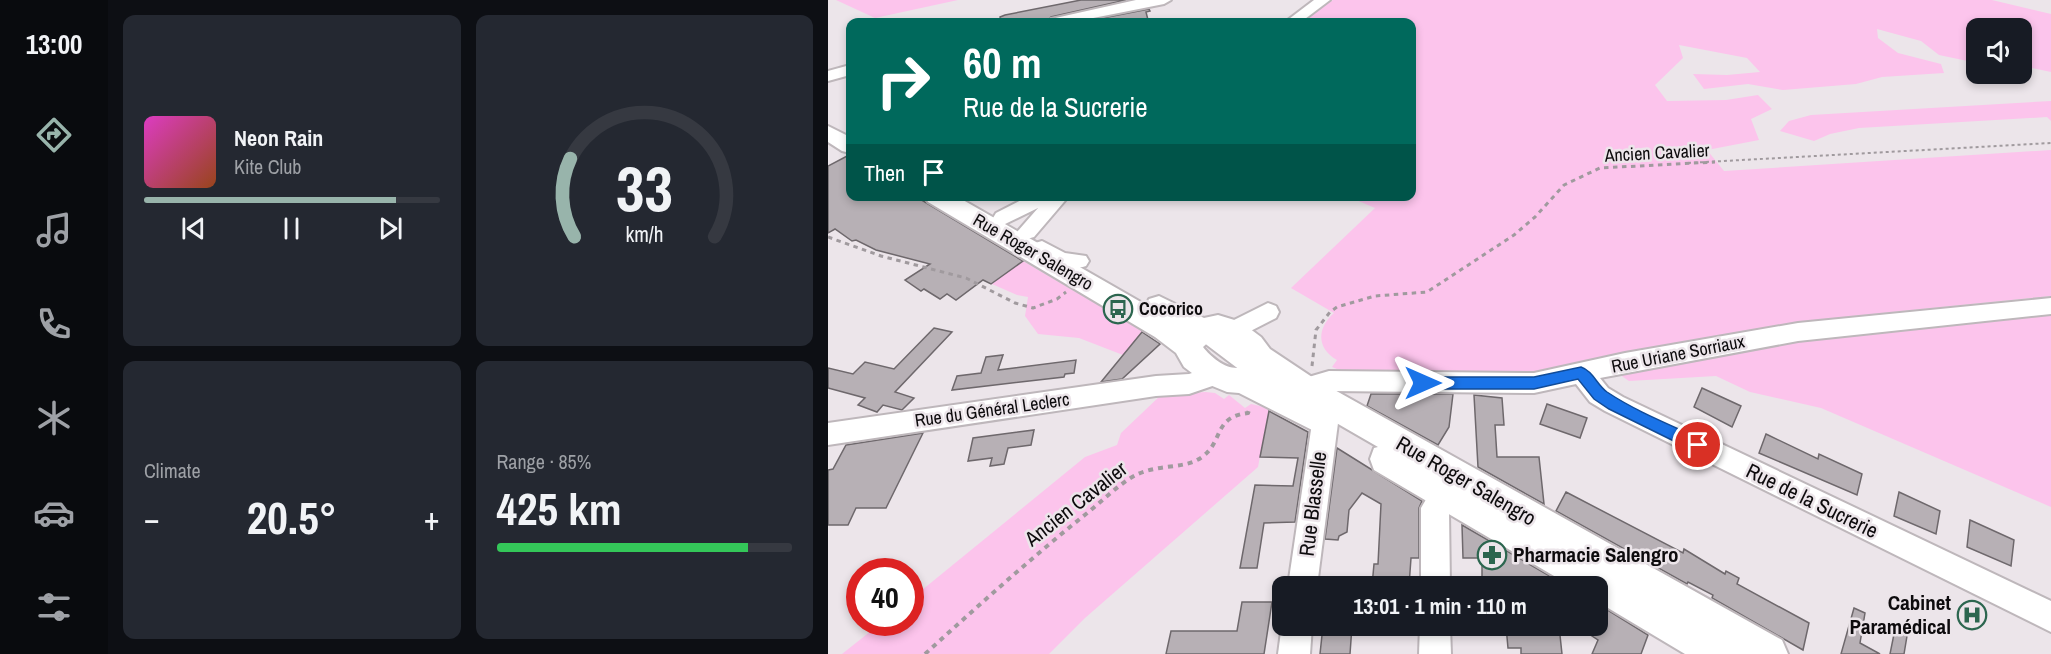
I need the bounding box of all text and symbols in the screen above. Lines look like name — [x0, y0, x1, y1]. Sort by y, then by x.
map controls — [1966, 18, 2032, 84]
button: sound — [1966, 18, 2032, 84]
text: 13:00 — [26, 26, 82, 62]
text: 60 m — [963, 35, 1042, 91]
icon: right — [864, 42, 942, 120]
text: Rue de la Sucrerie — [963, 89, 1148, 125]
icon: directions — [33, 114, 75, 156]
text: Neon Rain — [234, 123, 323, 153]
street label: Ancien Cavalier — [1603, 137, 1710, 168]
text: 33 — [616, 147, 673, 231]
text: Kite Club — [234, 153, 301, 180]
icon: arrive — [917, 156, 950, 189]
text: Then — [864, 158, 905, 188]
street label: Rue Roger Salengro — [969, 207, 1098, 296]
icon: music — [33, 209, 75, 251]
icon: previous — [177, 212, 210, 245]
icon: pause — [275, 212, 308, 245]
icon: next — [374, 212, 407, 245]
text: km/h — [625, 221, 663, 250]
bus stop icon: Cocorico — [1102, 293, 1134, 325]
place label: Cocorico — [1139, 296, 1203, 321]
icon: phone — [33, 303, 75, 345]
street label: Rue Uriane Sorriaux — [1609, 328, 1747, 379]
position arrow — [1391, 351, 1455, 415]
street label: Rue du Général Leclerc — [913, 386, 1071, 433]
icon: climate — [33, 397, 75, 439]
pin — [1672, 419, 1723, 470]
icon: arrive — [1681, 428, 1714, 461]
street label: Rue Roger Salengro — [1391, 429, 1541, 532]
text: Range · 85% — [497, 448, 591, 475]
street label: Rue Blasselle — [1292, 450, 1333, 558]
street label: Ancien Cavalier — [1018, 454, 1133, 553]
street label: Rue de la Sucrerie — [1741, 456, 1883, 545]
text: Climate — [144, 457, 201, 484]
text: 425 km — [497, 478, 622, 539]
text: 20.5° — [247, 487, 337, 548]
icon: car — [33, 492, 75, 534]
text: − — [144, 496, 160, 540]
text: + — [424, 496, 439, 540]
pharmacy icon: Pharmacie Salengro — [1476, 539, 1508, 571]
place label: Pharmacie Salengro — [1513, 540, 1679, 569]
speed limit sign: 40 — [846, 558, 924, 636]
icon: filters — [33, 586, 75, 628]
place label: Cabinet Paramédical — [1850, 588, 1951, 641]
text: 13:01 · 1 min · 110 m — [1353, 591, 1527, 621]
hospital icon: Cabinet Paramédical — [1956, 599, 1988, 631]

